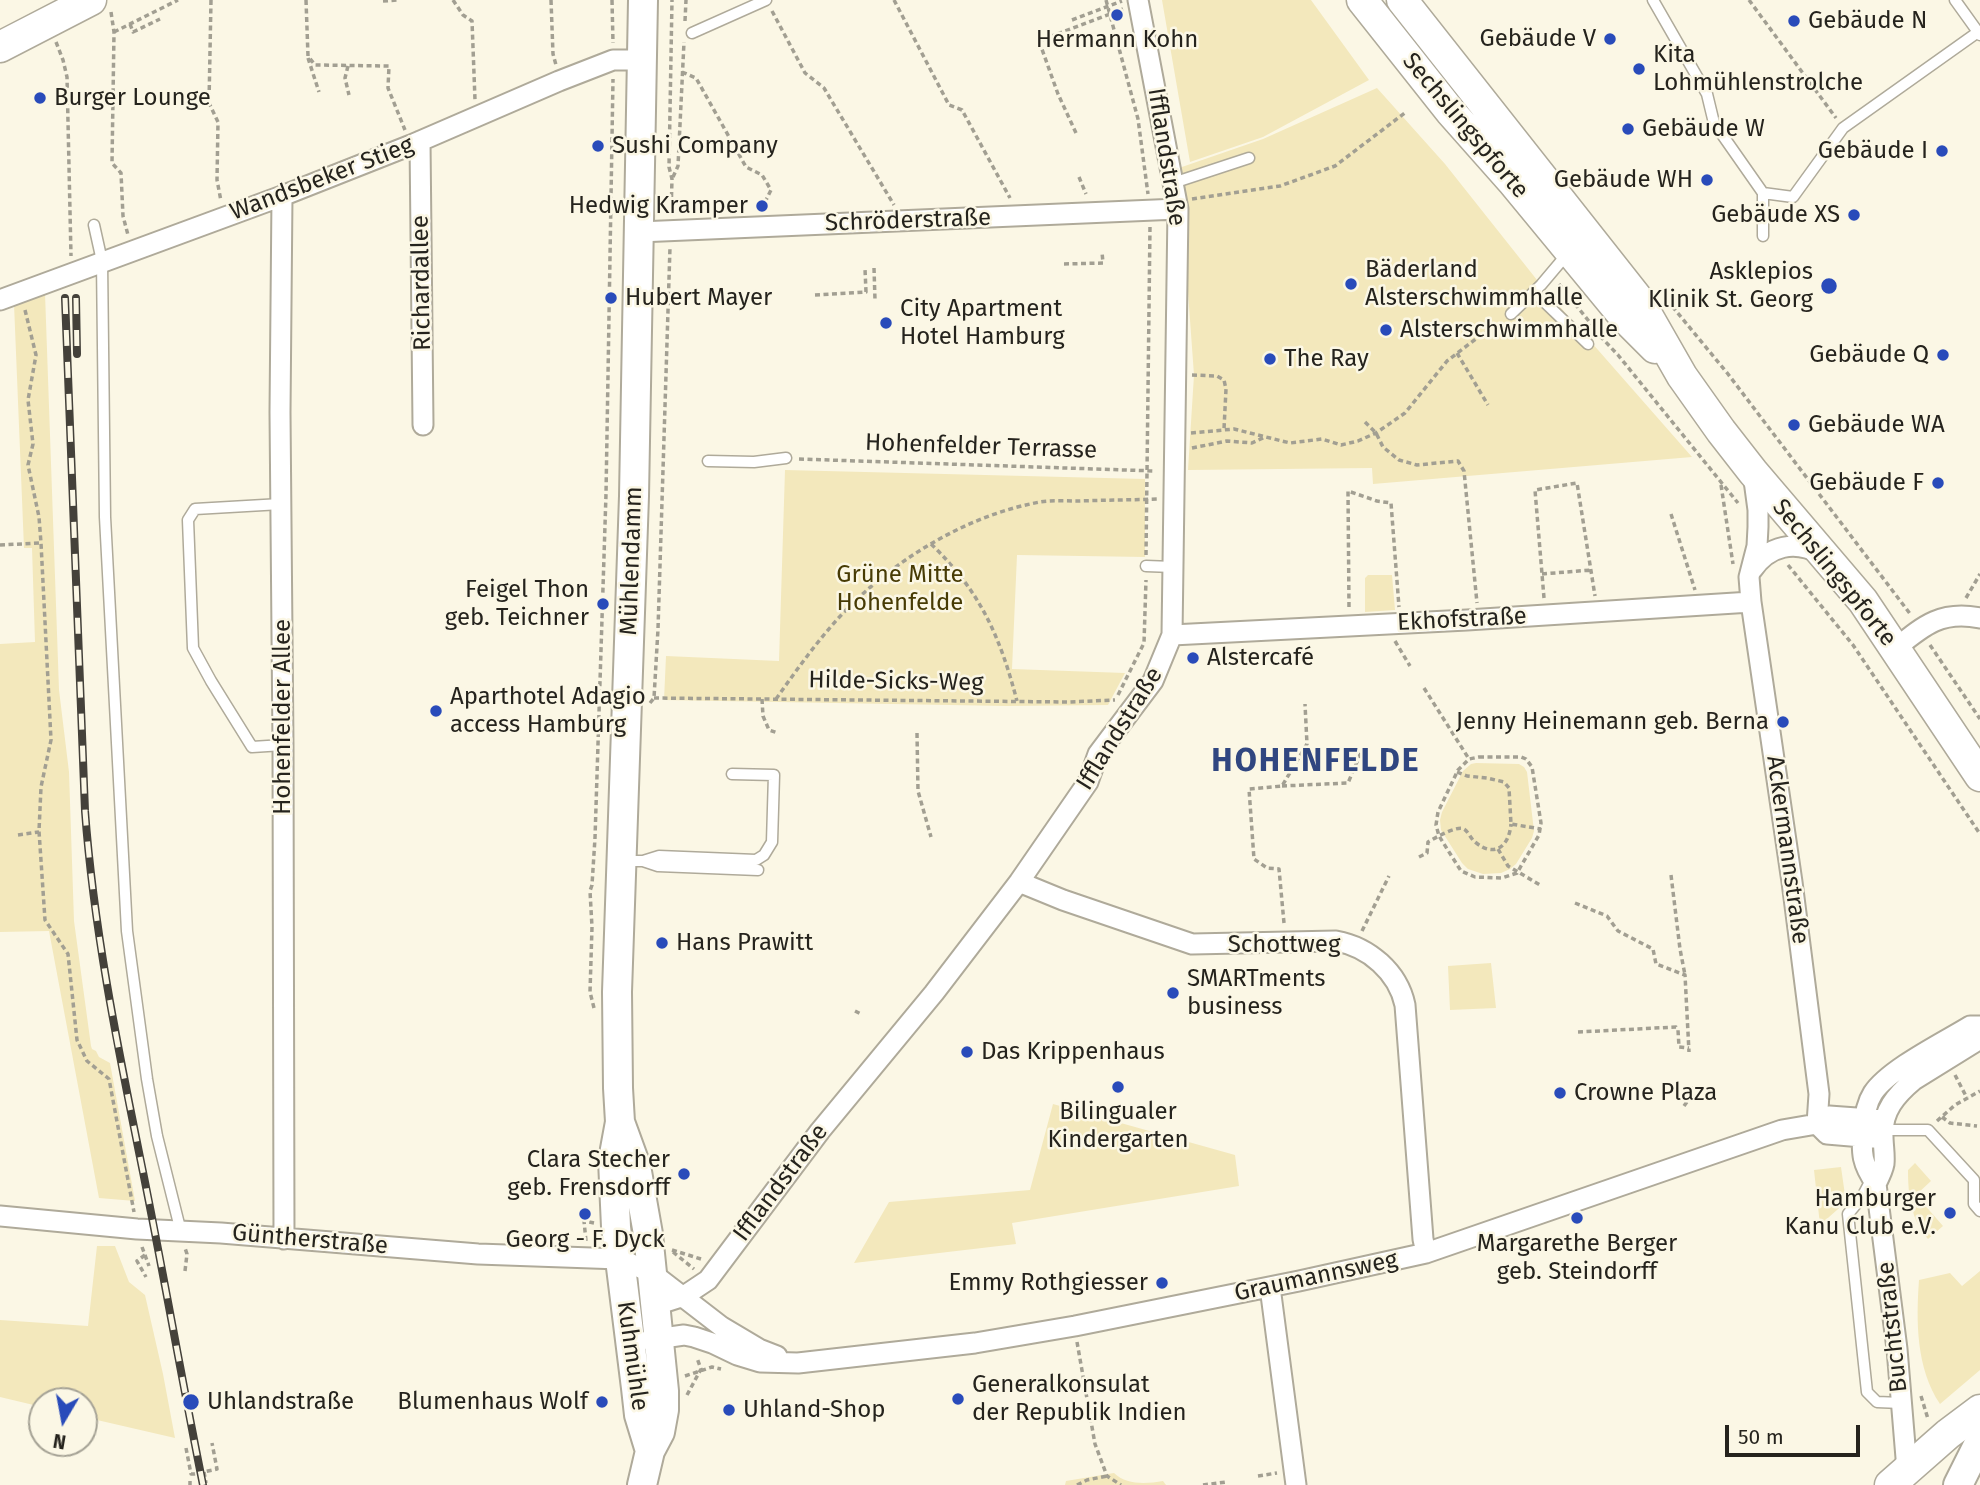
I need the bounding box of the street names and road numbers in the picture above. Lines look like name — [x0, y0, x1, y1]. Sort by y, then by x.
street label: Sechslingspforte — [1396, 47, 1534, 205]
street label: Ifflandstraße — [1141, 86, 1191, 228]
street label: Wandsbeker Stieg — [226, 131, 418, 227]
street label: Schröderstraße — [824, 204, 992, 238]
street label: Richardallee — [406, 215, 438, 351]
street label: Hohenfelder Terrasse — [864, 429, 1098, 465]
street label: Mühlendamm — [615, 486, 649, 636]
street label: Sechslingspforte — [1766, 494, 1902, 652]
street label: Ekhofstraße — [1396, 602, 1528, 638]
street label: Hohenfelder Allee — [269, 619, 297, 815]
street label: Ifflandstraße — [1071, 662, 1169, 796]
street label: Hilde-Sicks-Weg — [808, 666, 984, 698]
street label: Ackermannstraße — [1760, 754, 1814, 946]
street label: Schottweg — [1228, 931, 1340, 959]
street label: Ifflandstraße — [728, 1119, 834, 1247]
street label: Güntherstraße — [231, 1219, 389, 1261]
street label: Graumannsweg — [1232, 1246, 1400, 1308]
street label: Buchtstraße — [1872, 1260, 1914, 1394]
street label: Kuhmühle — [610, 1299, 654, 1413]

